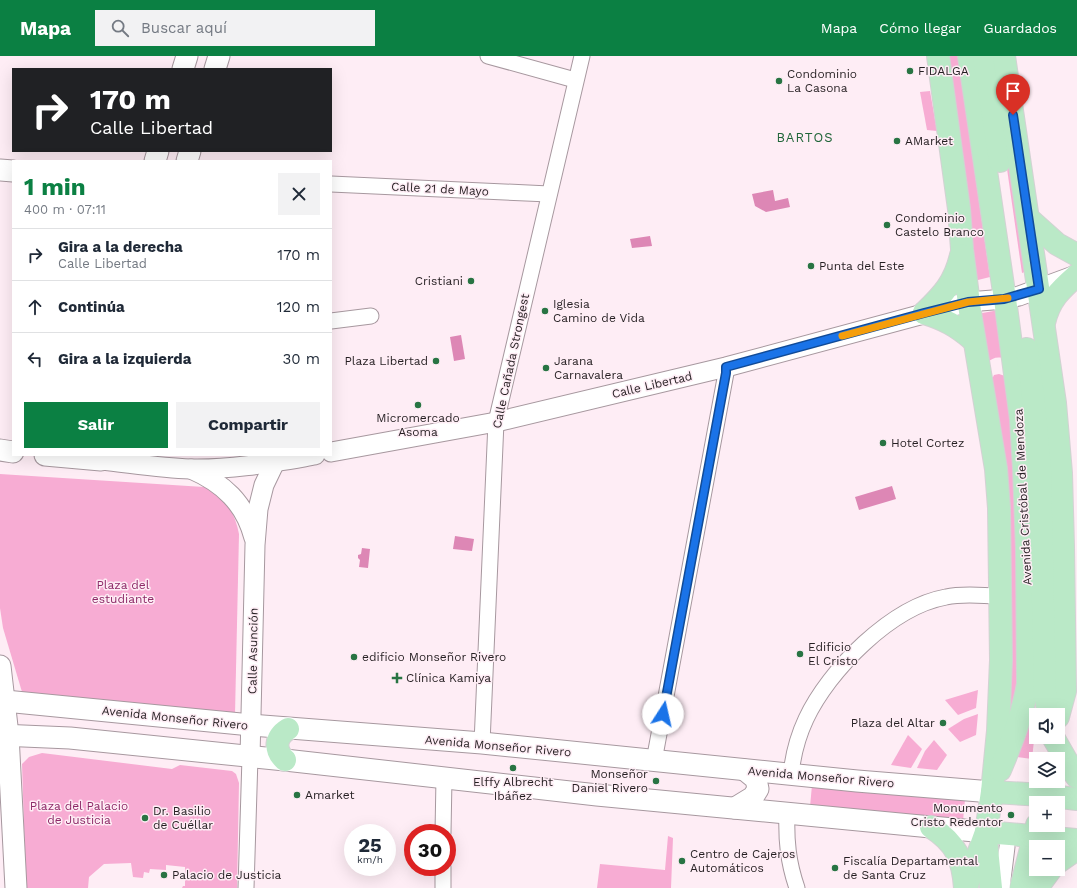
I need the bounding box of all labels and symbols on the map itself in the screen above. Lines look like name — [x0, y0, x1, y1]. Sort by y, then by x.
place label: FIDALGA — [918, 64, 969, 78]
marker: FIDALGA — [905, 66, 915, 76]
place label: Condominio La Casona — [787, 67, 857, 95]
pin — [996, 74, 1030, 115]
marker: Condominio La Casona — [774, 76, 784, 86]
district label: BARTOS — [777, 130, 833, 145]
place label: AMarket — [905, 134, 953, 148]
marker: AMarket — [892, 136, 902, 146]
street label: Calle 21 de Mayo — [391, 179, 489, 199]
place label: Condominio Castelo Branco — [895, 211, 984, 239]
marker: Condominio Castelo Branco — [882, 220, 892, 230]
place label: Punta del Este — [819, 259, 905, 273]
marker: Punta del Este — [806, 261, 816, 271]
place label: Cristiani — [415, 274, 463, 288]
marker: Cristiani — [466, 276, 476, 286]
street label: Calle Cañada Strongest — [490, 292, 532, 430]
place label: Iglesia Camino de Vida — [553, 297, 645, 325]
marker: Iglesia Camino de Vida — [540, 306, 550, 316]
place label: Plaza Libertad — [345, 354, 428, 368]
place label: Jarana Carnavalera — [554, 354, 623, 382]
marker: Plaza Libertad — [431, 356, 441, 366]
marker: Jarana Carnavalera — [541, 363, 551, 373]
street label: Calle Libertad — [610, 369, 694, 401]
marker: Micromercado Asoma — [413, 400, 423, 410]
street label: Avenida Cristóbal de Mendoza — [1011, 408, 1035, 586]
place label: Micromercado Asoma — [376, 411, 460, 439]
place label: Hotel Cortez — [891, 436, 964, 450]
marker: Hotel Cortez — [878, 438, 888, 448]
park label: Plaza del estudiante — [92, 578, 154, 606]
street label: Calle Asunción — [245, 608, 261, 694]
place label: Edificio El Cristo — [808, 640, 858, 668]
marker: Edificio El Cristo — [795, 649, 805, 659]
place label: edificio Monseñor Rivero — [362, 650, 506, 664]
marker: edificio Monseñor Rivero — [349, 652, 359, 662]
place label: Clínica Kamiya — [406, 671, 491, 685]
marker: Clínica Kamiya — [391, 672, 403, 684]
position arrow — [642, 693, 684, 735]
street label: Avenida Monseñor Rivero — [101, 703, 249, 733]
place label: Plaza del Altar — [851, 716, 935, 730]
marker: Plaza del Altar — [938, 718, 948, 728]
street label: Avenida Monseñor Rivero — [424, 733, 572, 759]
marker: Elffy Albrecht Ibáñez — [508, 763, 518, 773]
street label: Avenida Monseñor Rivero — [747, 764, 895, 790]
place label: Monseñor Daniel Rivero — [571, 767, 648, 795]
place label: Elffy Albrecht Ibáñez — [473, 775, 553, 803]
marker: Monseñor Daniel Rivero — [651, 776, 661, 786]
place label: Amarket — [305, 788, 354, 802]
marker: Amarket — [292, 790, 302, 800]
park label: Plaza del Palacio de Justicia — [30, 799, 128, 827]
place label: Monumento Cristo Redentor — [910, 801, 1003, 829]
place label: Dr. Basilio de Cuéllar — [153, 804, 213, 832]
marker: Monumento Cristo Redentor — [1006, 810, 1016, 820]
marker: Dr. Basilio de Cuéllar — [140, 813, 150, 823]
speed limit sign: 30 — [404, 824, 456, 876]
place label: Centro de Cajeros Automáticos — [690, 847, 795, 875]
place label: Fiscalía Departamental de Santa Cruz — [843, 854, 979, 882]
marker: Centro de Cajeros Automáticos — [677, 856, 687, 866]
marker: Fiscalía Departamental de Santa Cruz — [830, 863, 840, 873]
place label: Palacio de Justicia — [172, 868, 282, 882]
marker: Palacio de Justicia — [159, 870, 169, 880]

